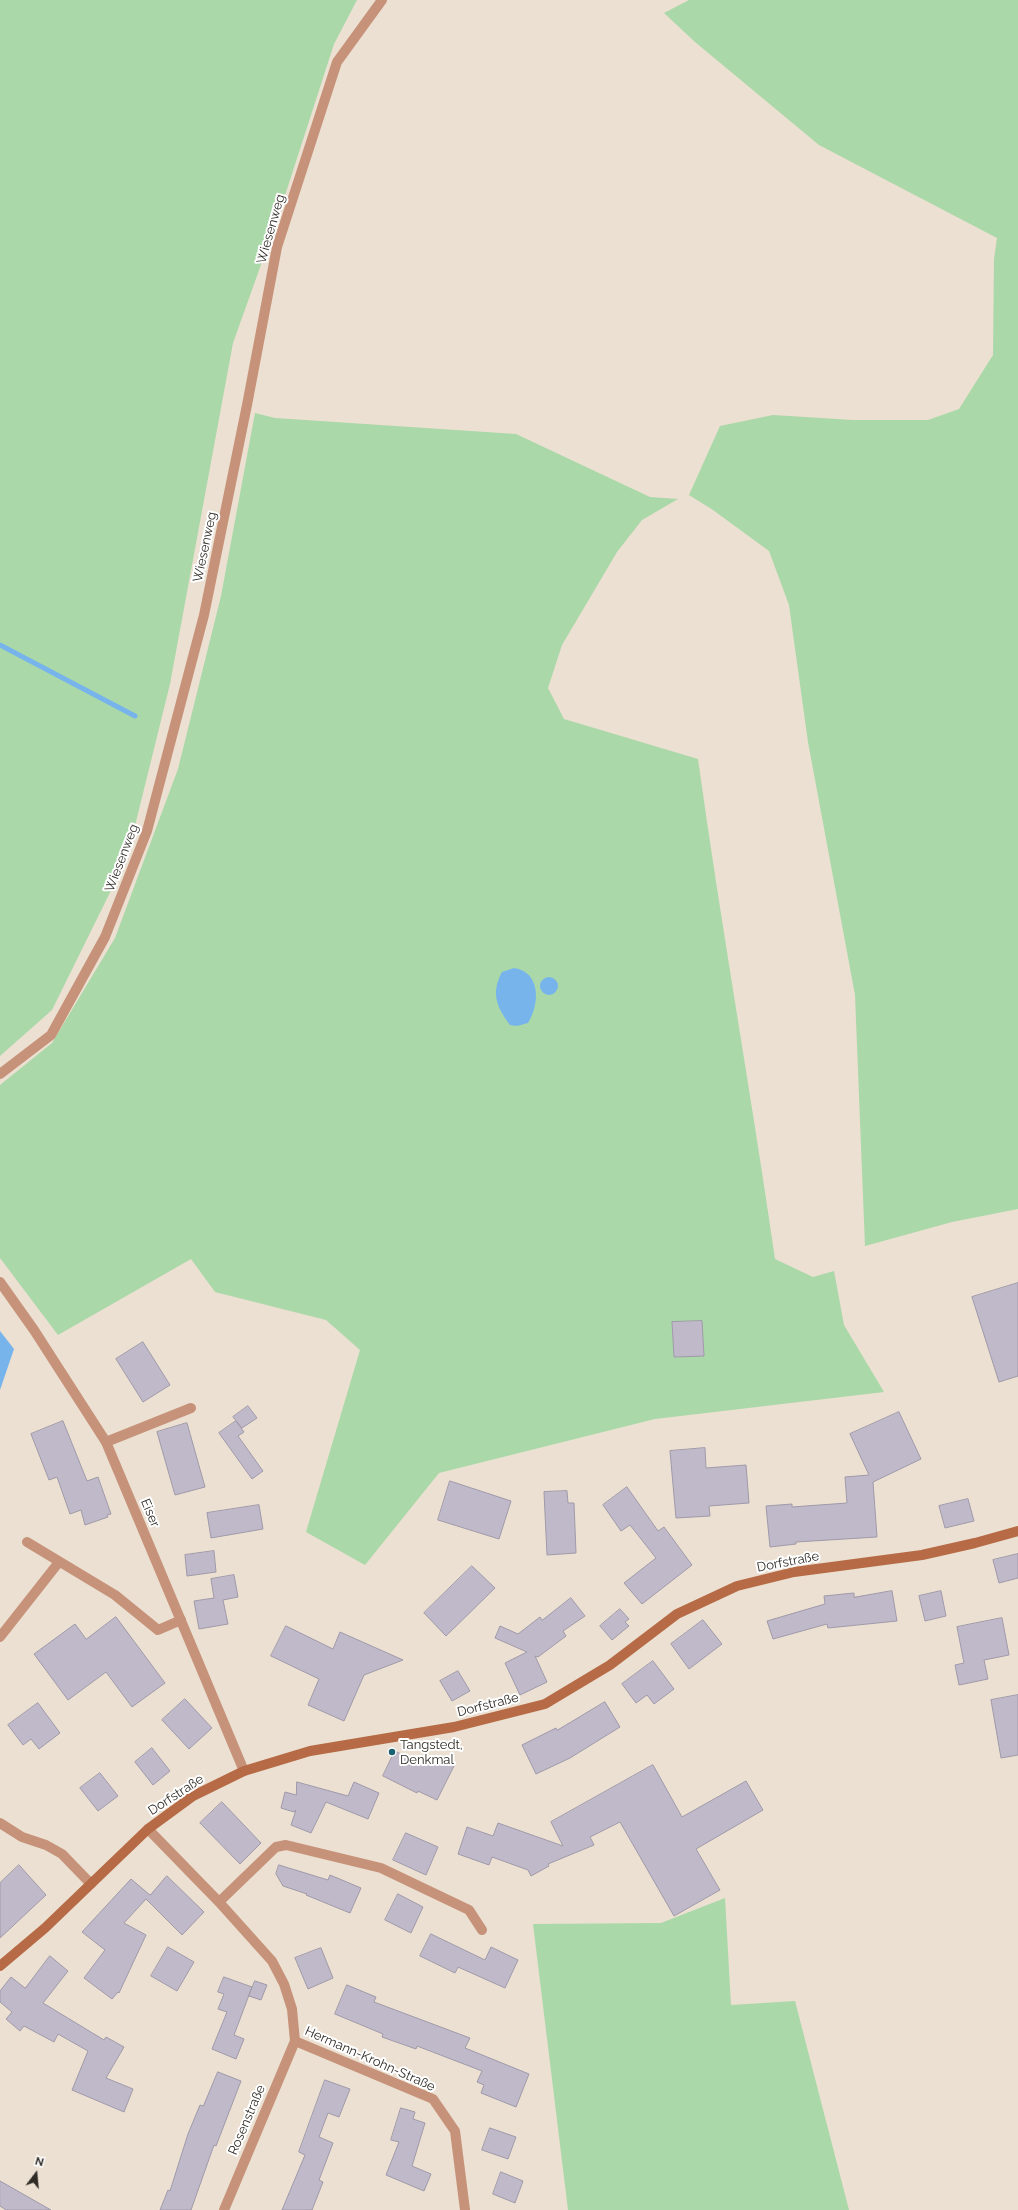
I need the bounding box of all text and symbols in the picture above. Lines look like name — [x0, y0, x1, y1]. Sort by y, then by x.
street label: Wiesenweg — [254, 193, 288, 265]
street label: Wiesenweg — [190, 510, 220, 584]
street label: Wiesenweg — [102, 822, 142, 894]
street label: Eiser — [137, 1497, 163, 1529]
street label: Dorfstraße — [756, 1548, 820, 1576]
street label: Dorfstraße — [456, 1690, 520, 1720]
place label: Tangstedt, Denkmal — [400, 1737, 463, 1768]
marker: Tangstedt, Denkmal — [387, 1747, 397, 1757]
street label: Dorfstraße — [145, 1771, 207, 1819]
street label: Hermann-Krohn-Straße — [302, 2023, 438, 2095]
street label: Rosenstraße — [225, 2083, 269, 2157]
north arrow — [16, 2154, 56, 2194]
text: N — [34, 2155, 45, 2169]

